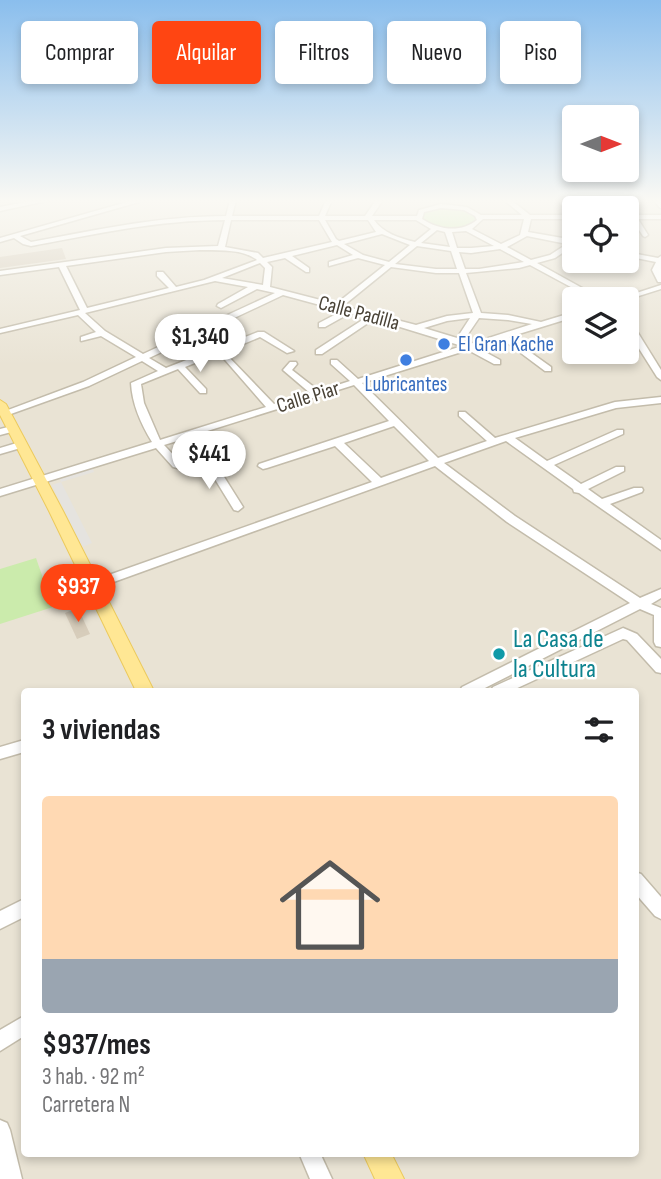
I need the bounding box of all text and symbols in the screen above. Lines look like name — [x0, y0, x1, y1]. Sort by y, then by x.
chip: Comprar — [21, 21, 138, 84]
chip: Alquilar — [152, 21, 261, 84]
chip: Filtros — [275, 21, 373, 84]
chip: Nuevo — [387, 21, 486, 84]
chip: Piso — [500, 21, 581, 84]
north arrow — [562, 105, 639, 182]
map controls — [562, 105, 639, 364]
button: locate — [562, 196, 639, 273]
button: layers — [562, 287, 639, 364]
street label: Calle Padilla — [316, 290, 402, 336]
pin: $1,340 — [143, 314, 257, 374]
text: $1,340 — [171, 323, 229, 351]
place label: El Gran Kache — [458, 332, 554, 357]
marker: El Gran Kache — [436, 336, 452, 352]
marker: Lubricantes — [398, 352, 414, 368]
place label: Lubricantes — [365, 372, 447, 397]
street label: Calle Piar — [274, 376, 342, 418]
pin: $441 — [168, 432, 250, 491]
text: $441 — [188, 440, 230, 468]
pin: $937 — [37, 564, 119, 624]
text: $937 — [57, 573, 100, 601]
place label: La Casa de la Cultura — [513, 624, 604, 685]
marker: La Casa de la Cultura — [491, 646, 507, 662]
icon: filters — [580, 711, 618, 749]
text: 3 viviendas — [42, 712, 160, 748]
icon: home — [267, 842, 393, 968]
text: $937/mes — [42, 1027, 151, 1063]
text: 3 hab. · 92 m² — [42, 1063, 145, 1091]
text: Carretera N — [42, 1091, 130, 1119]

